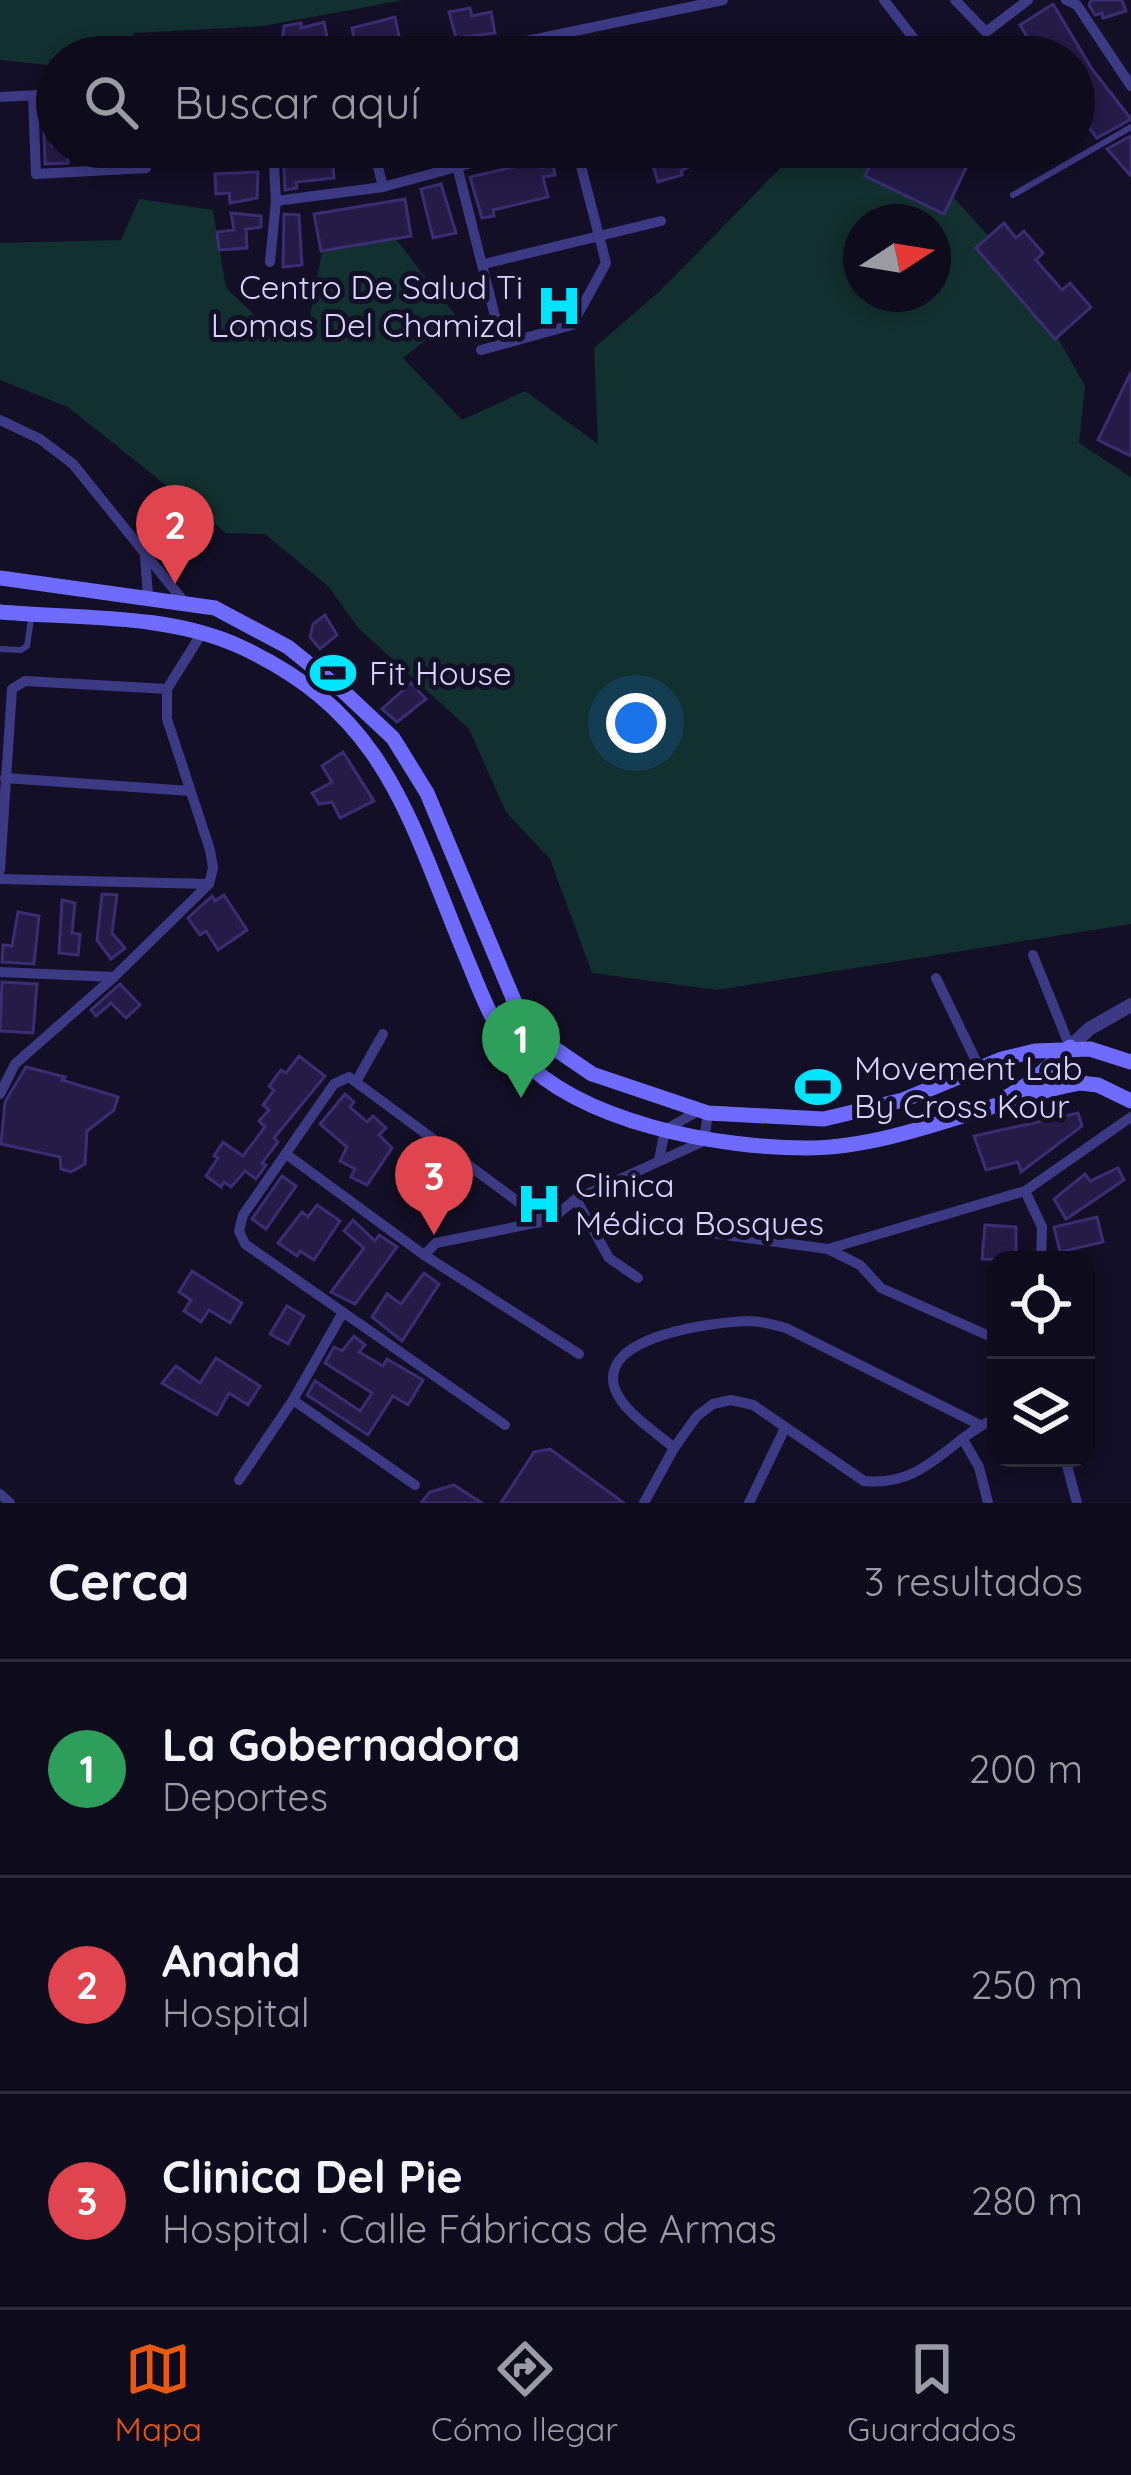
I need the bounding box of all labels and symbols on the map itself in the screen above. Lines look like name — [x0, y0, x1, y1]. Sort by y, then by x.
north arrow — [843, 204, 951, 312]
place label: Centro De Salud Ti Lomas Del Chamizal — [211, 266, 523, 345]
hospital icon: Centro De Salud Ti Lomas Del Chamizal — [534, 281, 584, 331]
pin: 2 — [136, 485, 214, 584]
sports icon: Fit House — [308, 648, 358, 698]
place label: Fit House — [369, 652, 512, 693]
your location — [606, 693, 666, 753]
pin: 1 — [482, 999, 560, 1098]
place label: Movement Lab By Cross Kour — [854, 1047, 1083, 1126]
sports icon: Movement Lab By Cross Kour — [793, 1062, 843, 1112]
pin: 3 — [395, 1136, 473, 1235]
place label: Clinica Médica Bosques — [575, 1164, 824, 1243]
hospital icon: Clinica Médica Bosques — [514, 1179, 564, 1229]

